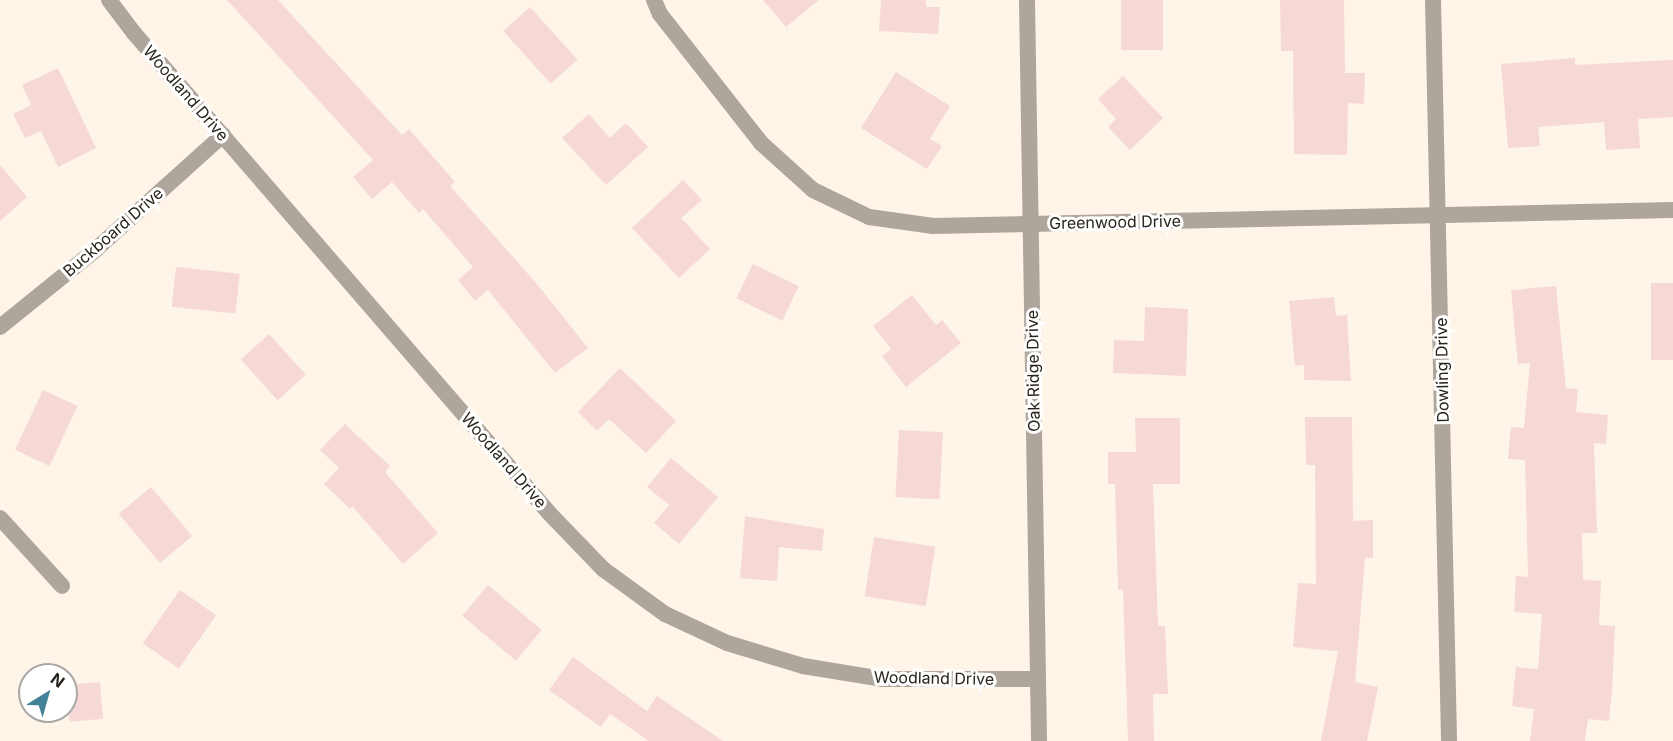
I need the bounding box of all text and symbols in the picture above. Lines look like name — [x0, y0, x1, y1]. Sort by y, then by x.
street label: Woodland Drive — [139, 41, 233, 145]
street label: Buckboard Drive — [59, 183, 167, 281]
street label: Greenwood Drive — [1049, 211, 1181, 233]
street label: Oak Ridge Drive — [1022, 310, 1044, 432]
street label: Dowling Drive — [1431, 317, 1453, 423]
street label: Woodland Drive — [457, 408, 551, 512]
north arrow — [18, 663, 78, 723]
street label: Woodland Drive — [874, 667, 994, 689]
text: N — [47, 669, 69, 692]

